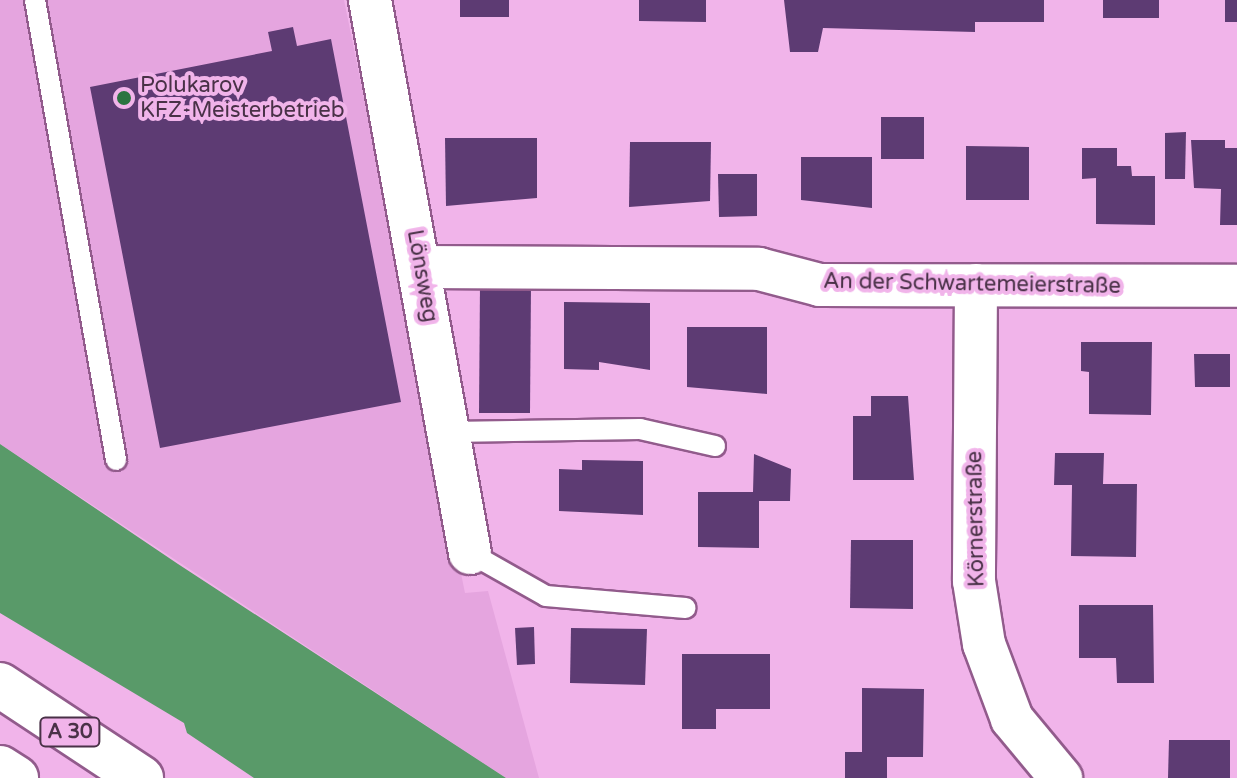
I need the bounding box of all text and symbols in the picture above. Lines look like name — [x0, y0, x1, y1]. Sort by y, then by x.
place label: Polukarov KFZ-Meisterbetrieb — [140, 72, 345, 124]
marker: Polukarov KFZ-Meisterbetrieb — [115, 89, 133, 107]
street label: Lönsweg — [401, 228, 443, 324]
street label: An der Schwartemeierstraße — [823, 268, 1121, 300]
street label: Körnerstraße — [962, 451, 990, 587]
road number: A 30 — [38, 716, 102, 748]

